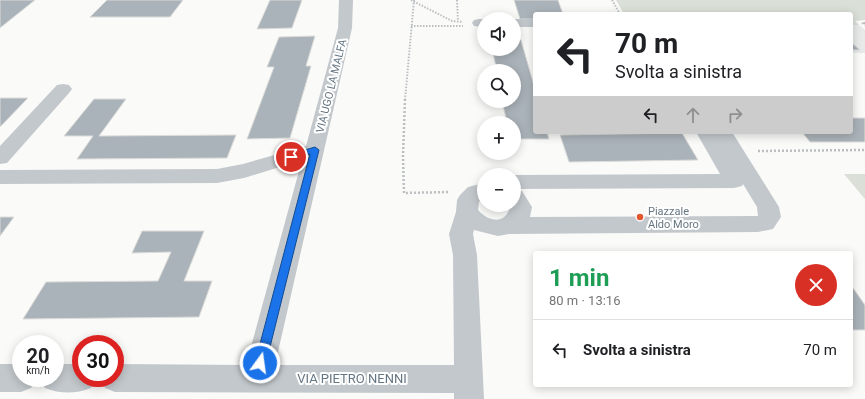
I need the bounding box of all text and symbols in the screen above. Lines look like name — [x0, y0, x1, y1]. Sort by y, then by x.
map controls — [477, 12, 521, 212]
button: sound — [477, 12, 521, 56]
text: 70 m — [615, 27, 678, 60]
icon: left — [549, 28, 601, 80]
street label: VIA UGO LA MALFA — [314, 37, 350, 134]
text: Svolta a sinistra — [615, 61, 742, 82]
button: search — [477, 64, 521, 108]
icon: left — [640, 104, 662, 126]
icon: ahead — [682, 104, 704, 126]
icon: right — [724, 104, 746, 126]
button: + — [477, 116, 521, 160]
pin — [274, 140, 308, 174]
icon: arrive — [280, 146, 302, 168]
button: − — [477, 168, 521, 212]
place label: Piazzale Aldo Moro — [648, 205, 699, 231]
marker: Piazzale Aldo Moro — [635, 212, 645, 222]
text: 1 min — [549, 264, 609, 292]
button: close — [795, 264, 837, 306]
text: 80 m · 13:16 — [549, 293, 620, 308]
speed limit sign: 30 — [72, 335, 124, 387]
icon: left — [549, 339, 571, 361]
text: Svolta a sinistra — [583, 341, 691, 359]
text: 70 m — [803, 341, 837, 359]
position arrow — [239, 342, 281, 384]
text: 20 — [27, 344, 49, 368]
text: km/h — [26, 365, 50, 376]
street label: VIA PIETRO NENNI — [297, 371, 407, 386]

